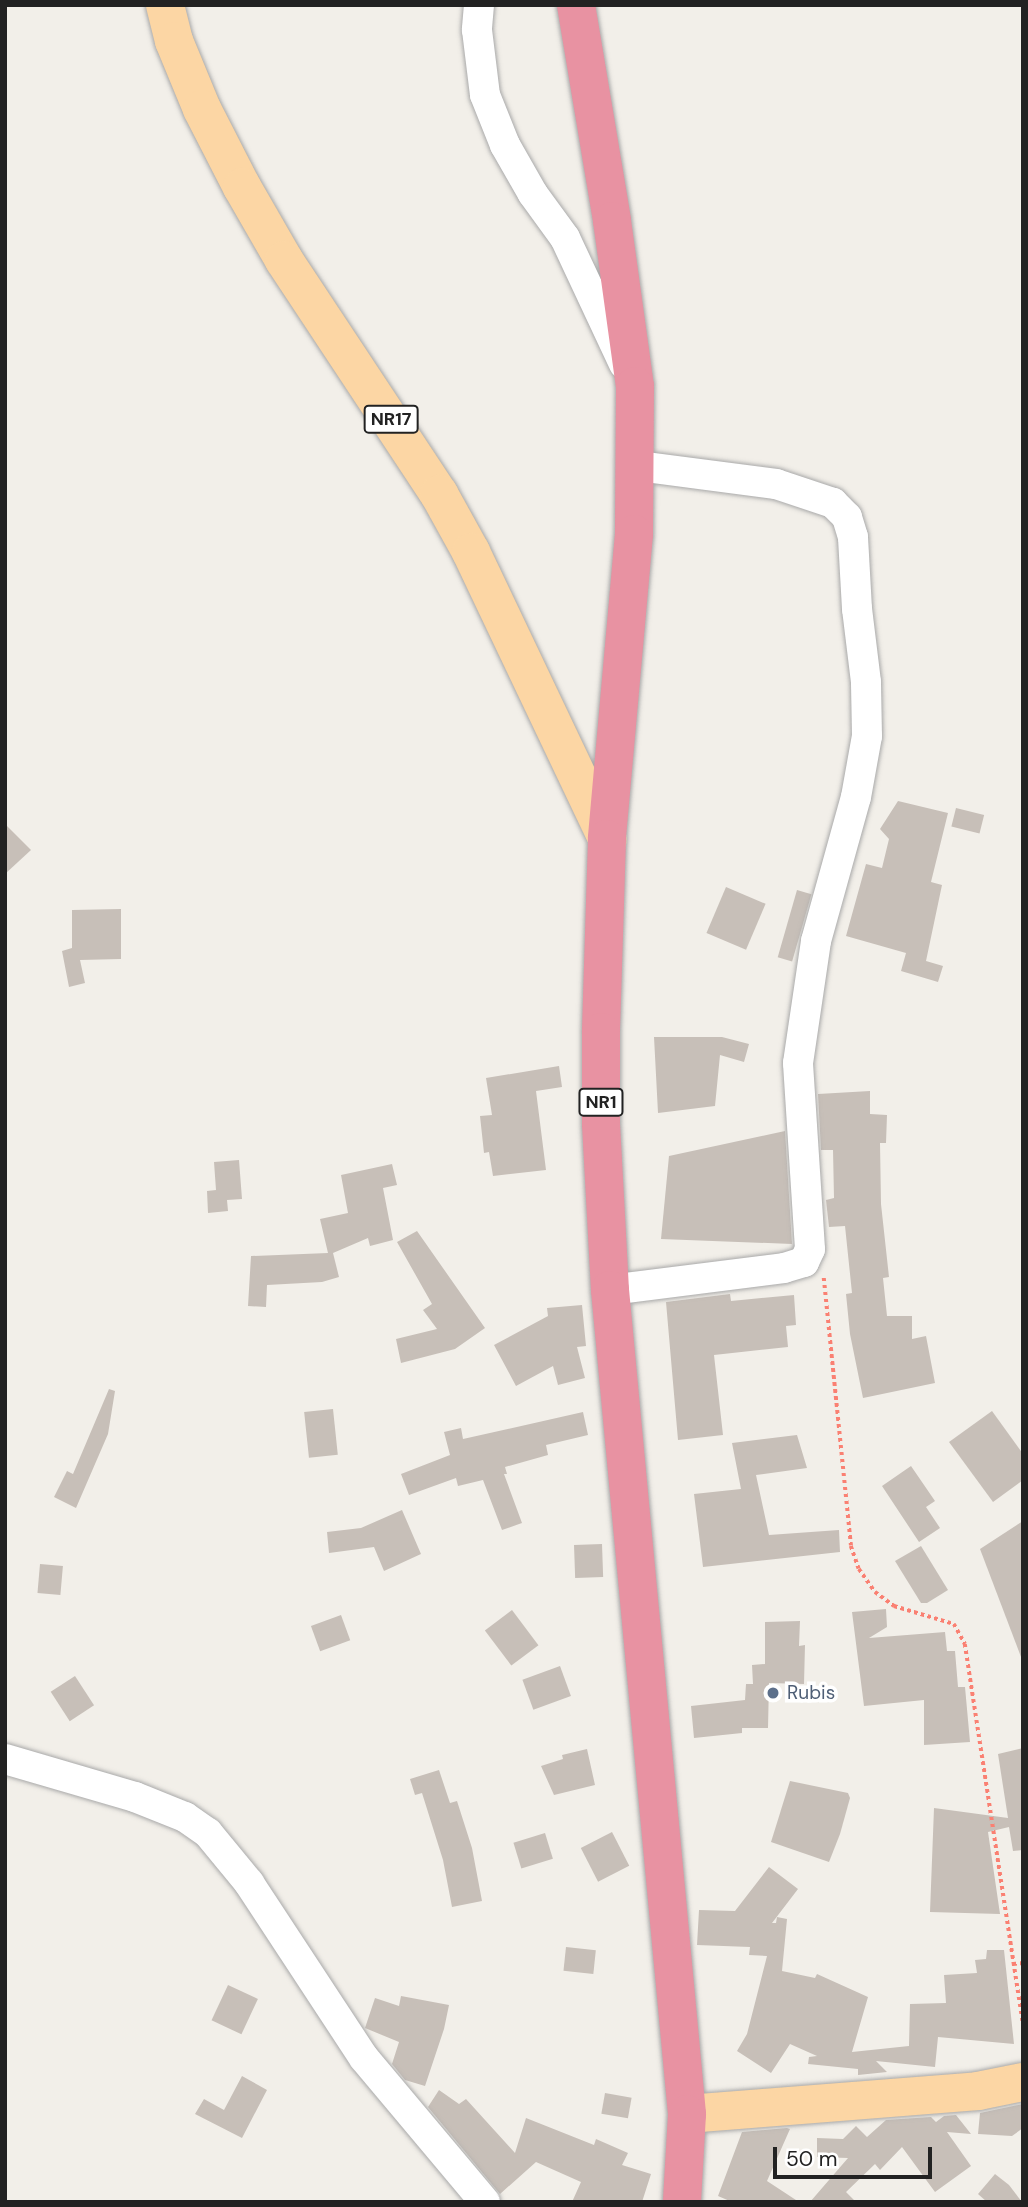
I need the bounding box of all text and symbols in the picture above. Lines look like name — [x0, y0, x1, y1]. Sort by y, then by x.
road number: NR17 — [363, 404, 419, 433]
road number: NR1 — [578, 1087, 624, 1116]
place label: Rubis — [787, 1682, 835, 1704]
marker: Rubis — [765, 1685, 781, 1701]
scale bar — [776, 2134, 935, 2178]
text: 50 m — [786, 2145, 837, 2173]

